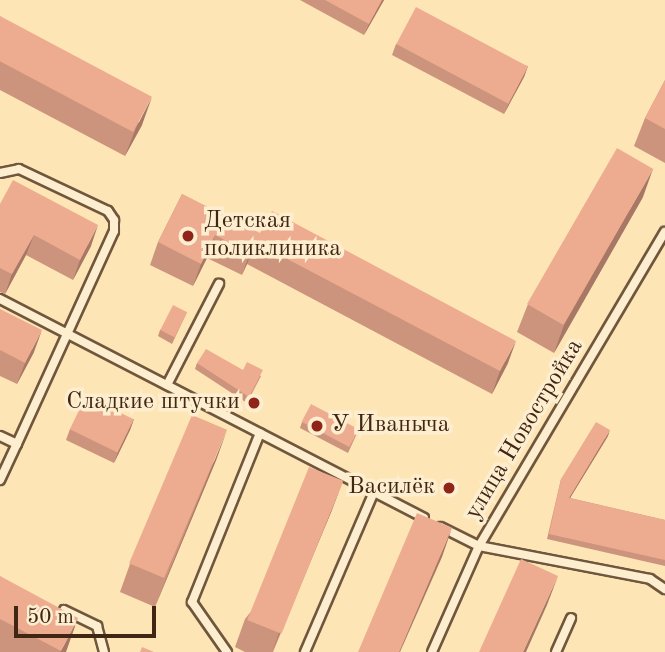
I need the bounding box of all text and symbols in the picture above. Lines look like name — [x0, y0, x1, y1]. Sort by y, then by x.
place label: Детская поликлиника — [204, 208, 341, 264]
marker: Детская поликлиника — [178, 226, 198, 246]
street label: улица Новостройка — [460, 335, 590, 525]
place label: Сладкие штучки — [66, 389, 240, 417]
marker: Сладкие штучки — [246, 395, 262, 411]
place label: У Иваныча — [331, 412, 450, 440]
marker: У Иваныча — [309, 418, 325, 434]
place label: Василёк — [348, 474, 435, 502]
marker: Василёк — [441, 480, 457, 496]
scale bar — [18, 592, 159, 636]
text: 50 m — [27, 607, 74, 628]

